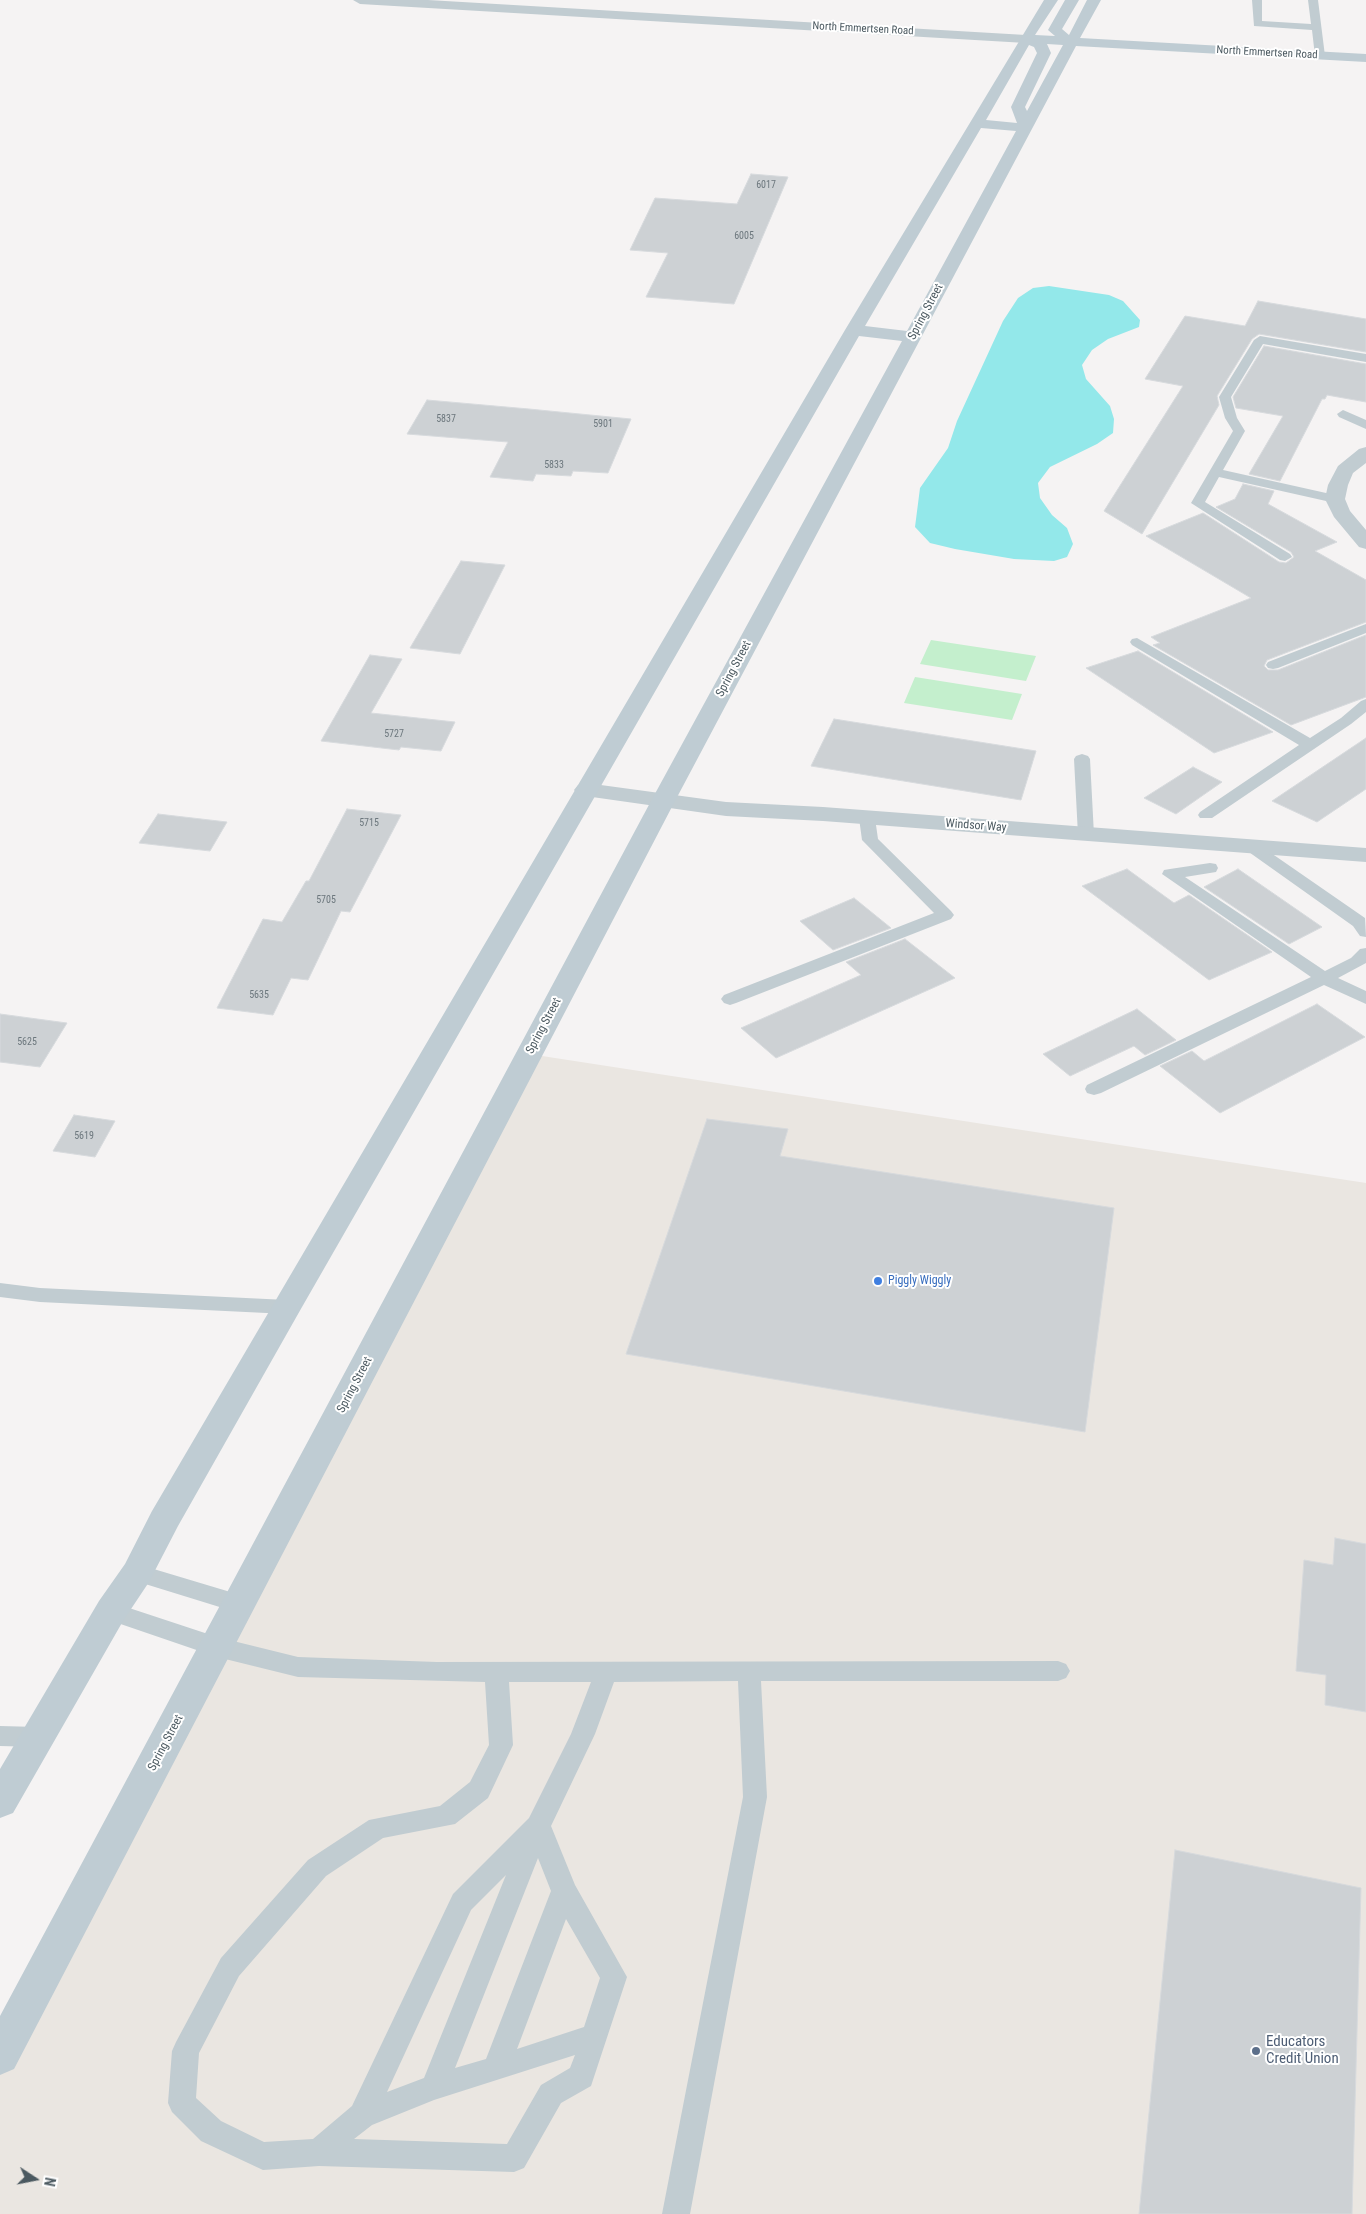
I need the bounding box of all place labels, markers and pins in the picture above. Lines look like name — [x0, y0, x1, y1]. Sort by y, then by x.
place label: Piggly Wiggly — [888, 1274, 951, 1288]
marker: Piggly Wiggly — [872, 1275, 884, 1287]
place label: Educators Credit Union — [1266, 2033, 1339, 2068]
marker: Educators Credit Union — [1250, 2045, 1262, 2057]

